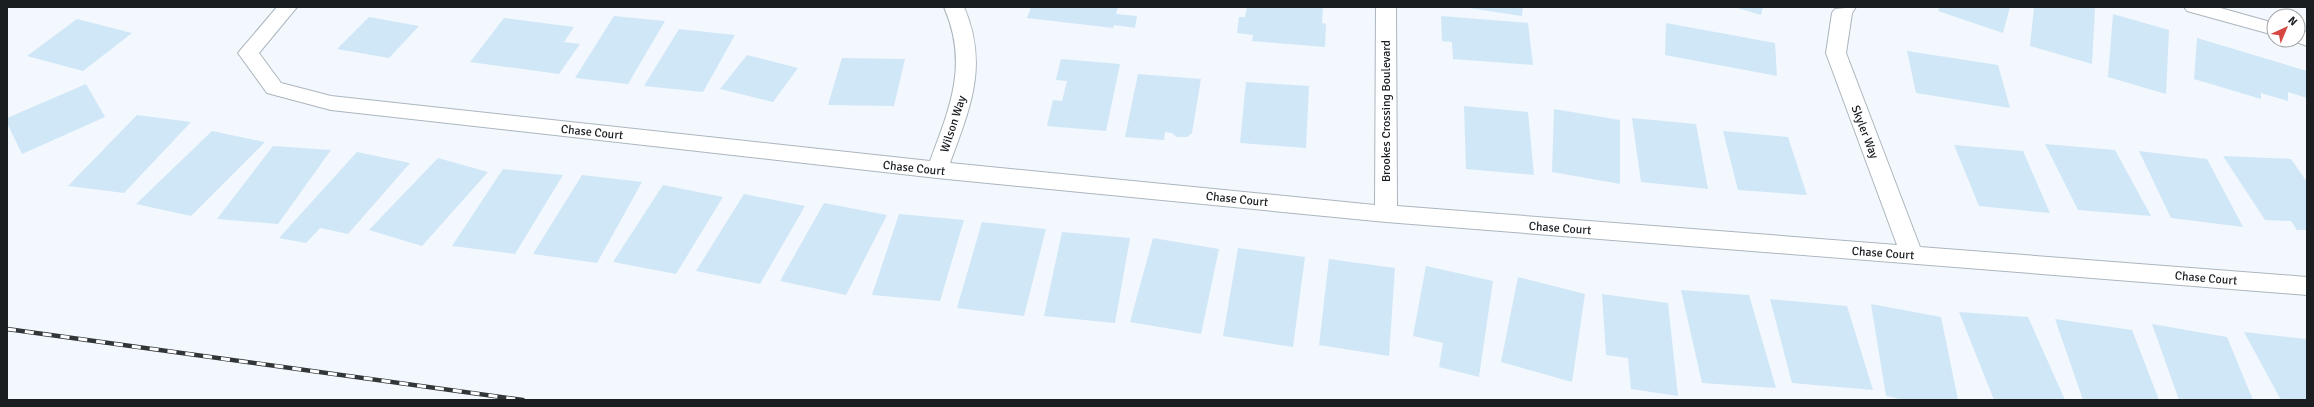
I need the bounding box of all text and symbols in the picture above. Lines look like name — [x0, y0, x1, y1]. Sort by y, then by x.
north arrow — [2266, 8, 2306, 48]
text: N — [2285, 14, 2300, 29]
street label: Brookes Crossing Boulevard — [1379, 40, 1394, 182]
street label: Wilson Way — [937, 93, 970, 155]
street label: Skyler Way — [1847, 103, 1882, 161]
street label: Chase Court — [560, 122, 624, 143]
street label: Chase Court — [882, 158, 946, 179]
street label: Chase Court — [1205, 189, 1269, 210]
street label: Chase Court — [1528, 219, 1592, 238]
street label: Chase Court — [1851, 244, 1915, 263]
street label: Chase Court — [2174, 268, 2238, 289]

